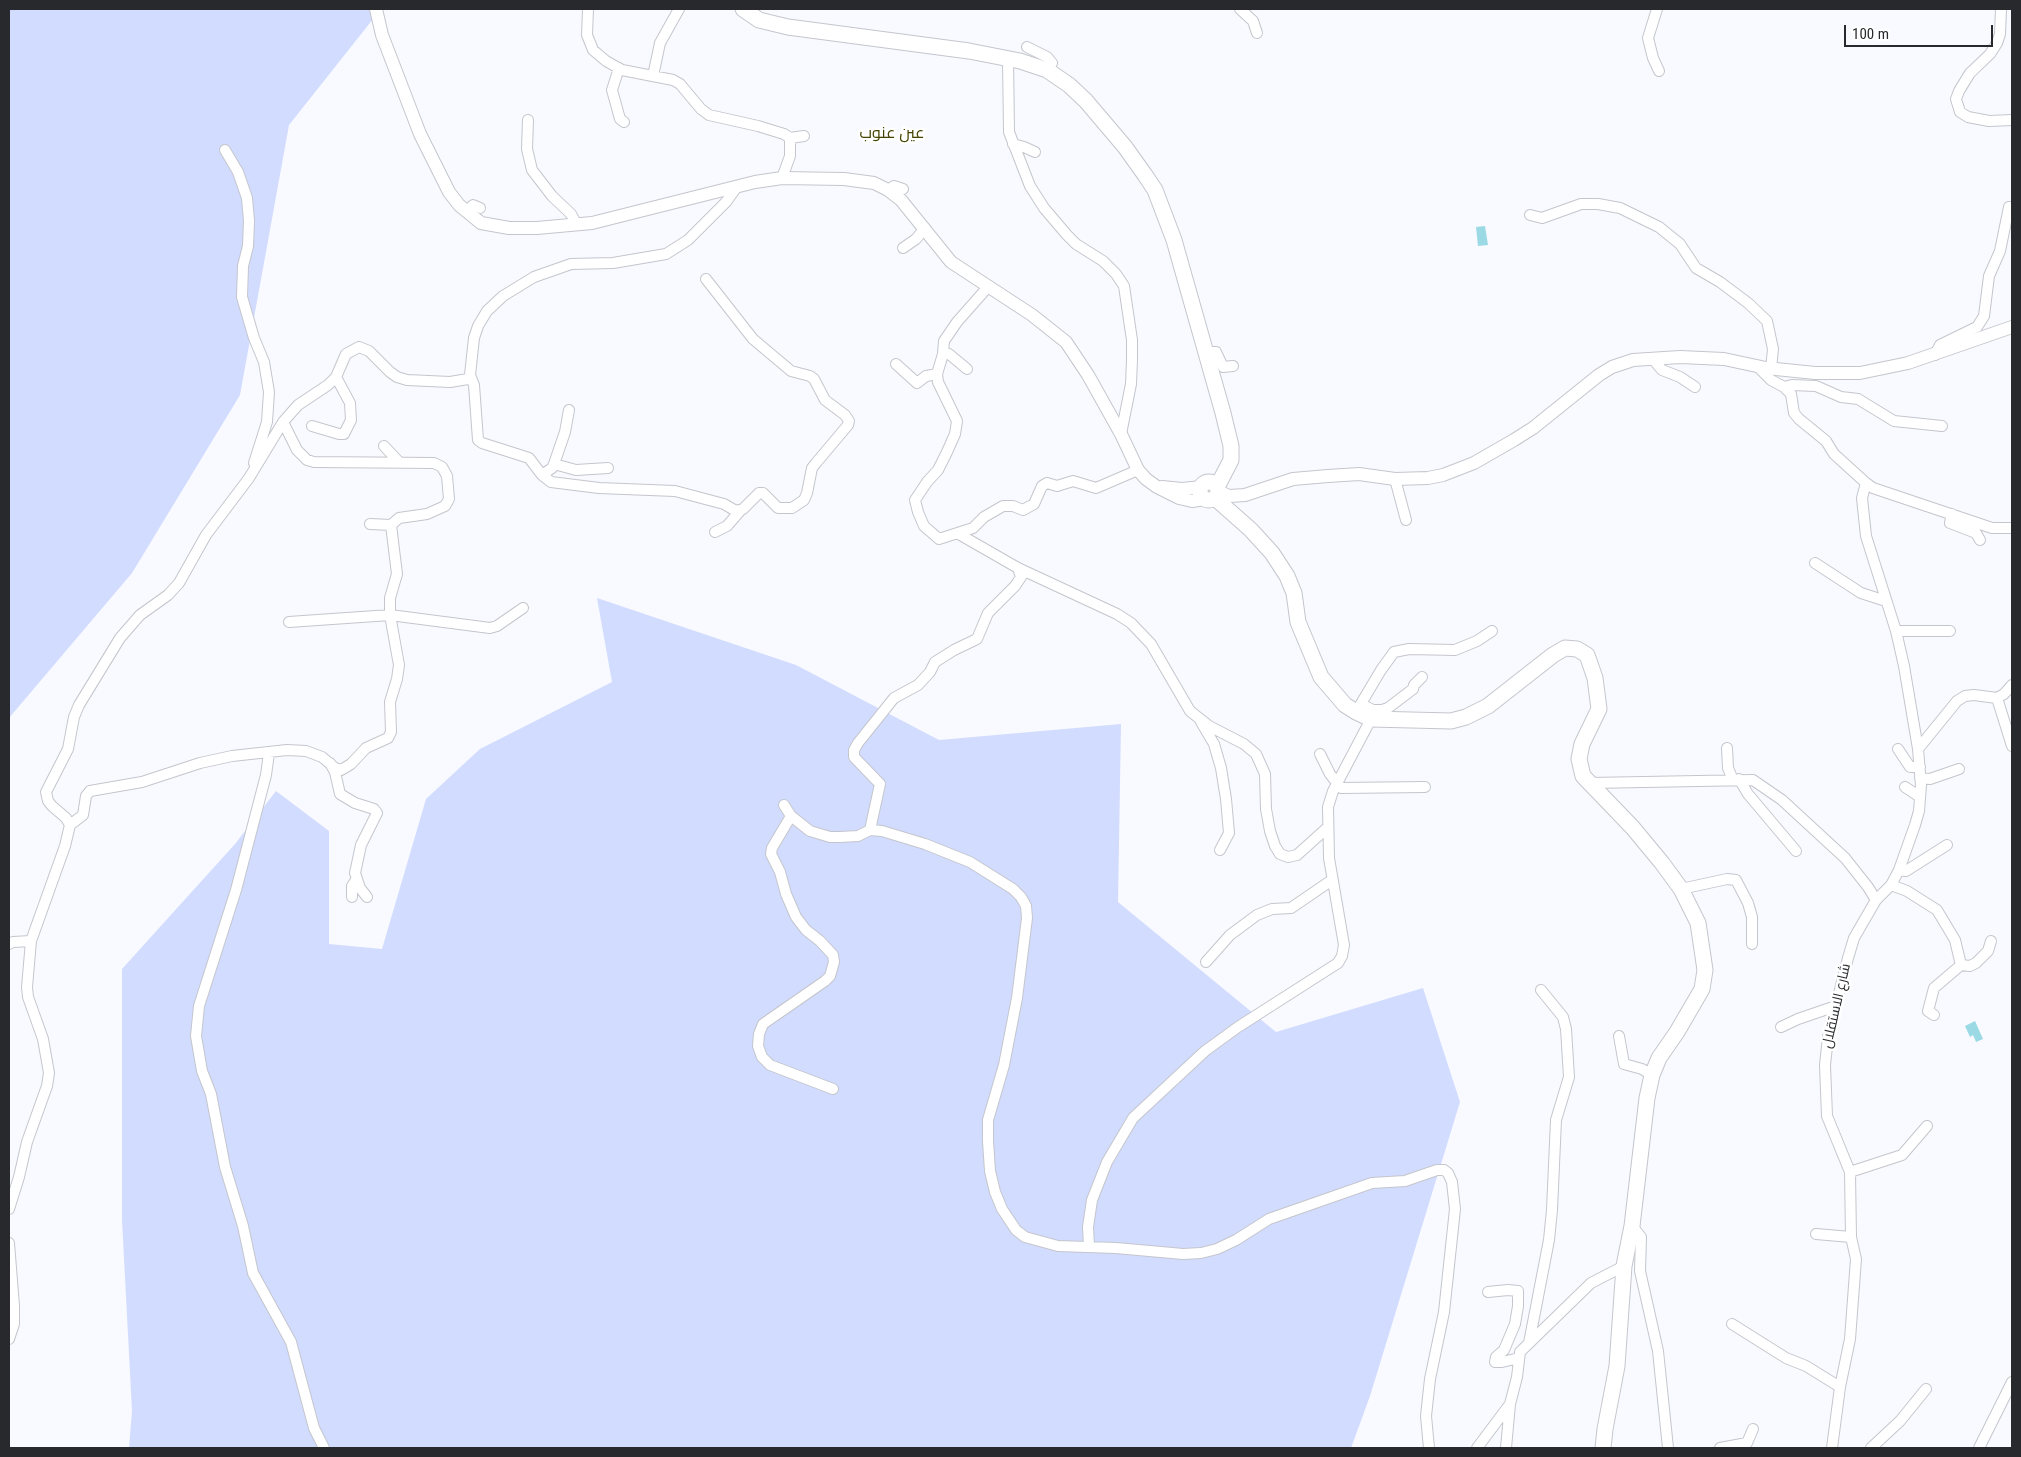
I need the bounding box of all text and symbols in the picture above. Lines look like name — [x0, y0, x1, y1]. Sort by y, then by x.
scale bar — [1846, 15, 1995, 47]
text: 100 m — [1852, 25, 1889, 43]
district label: عين عنوب — [859, 124, 925, 144]
street label: شارع الاستقلال — [1819, 962, 1855, 1050]

